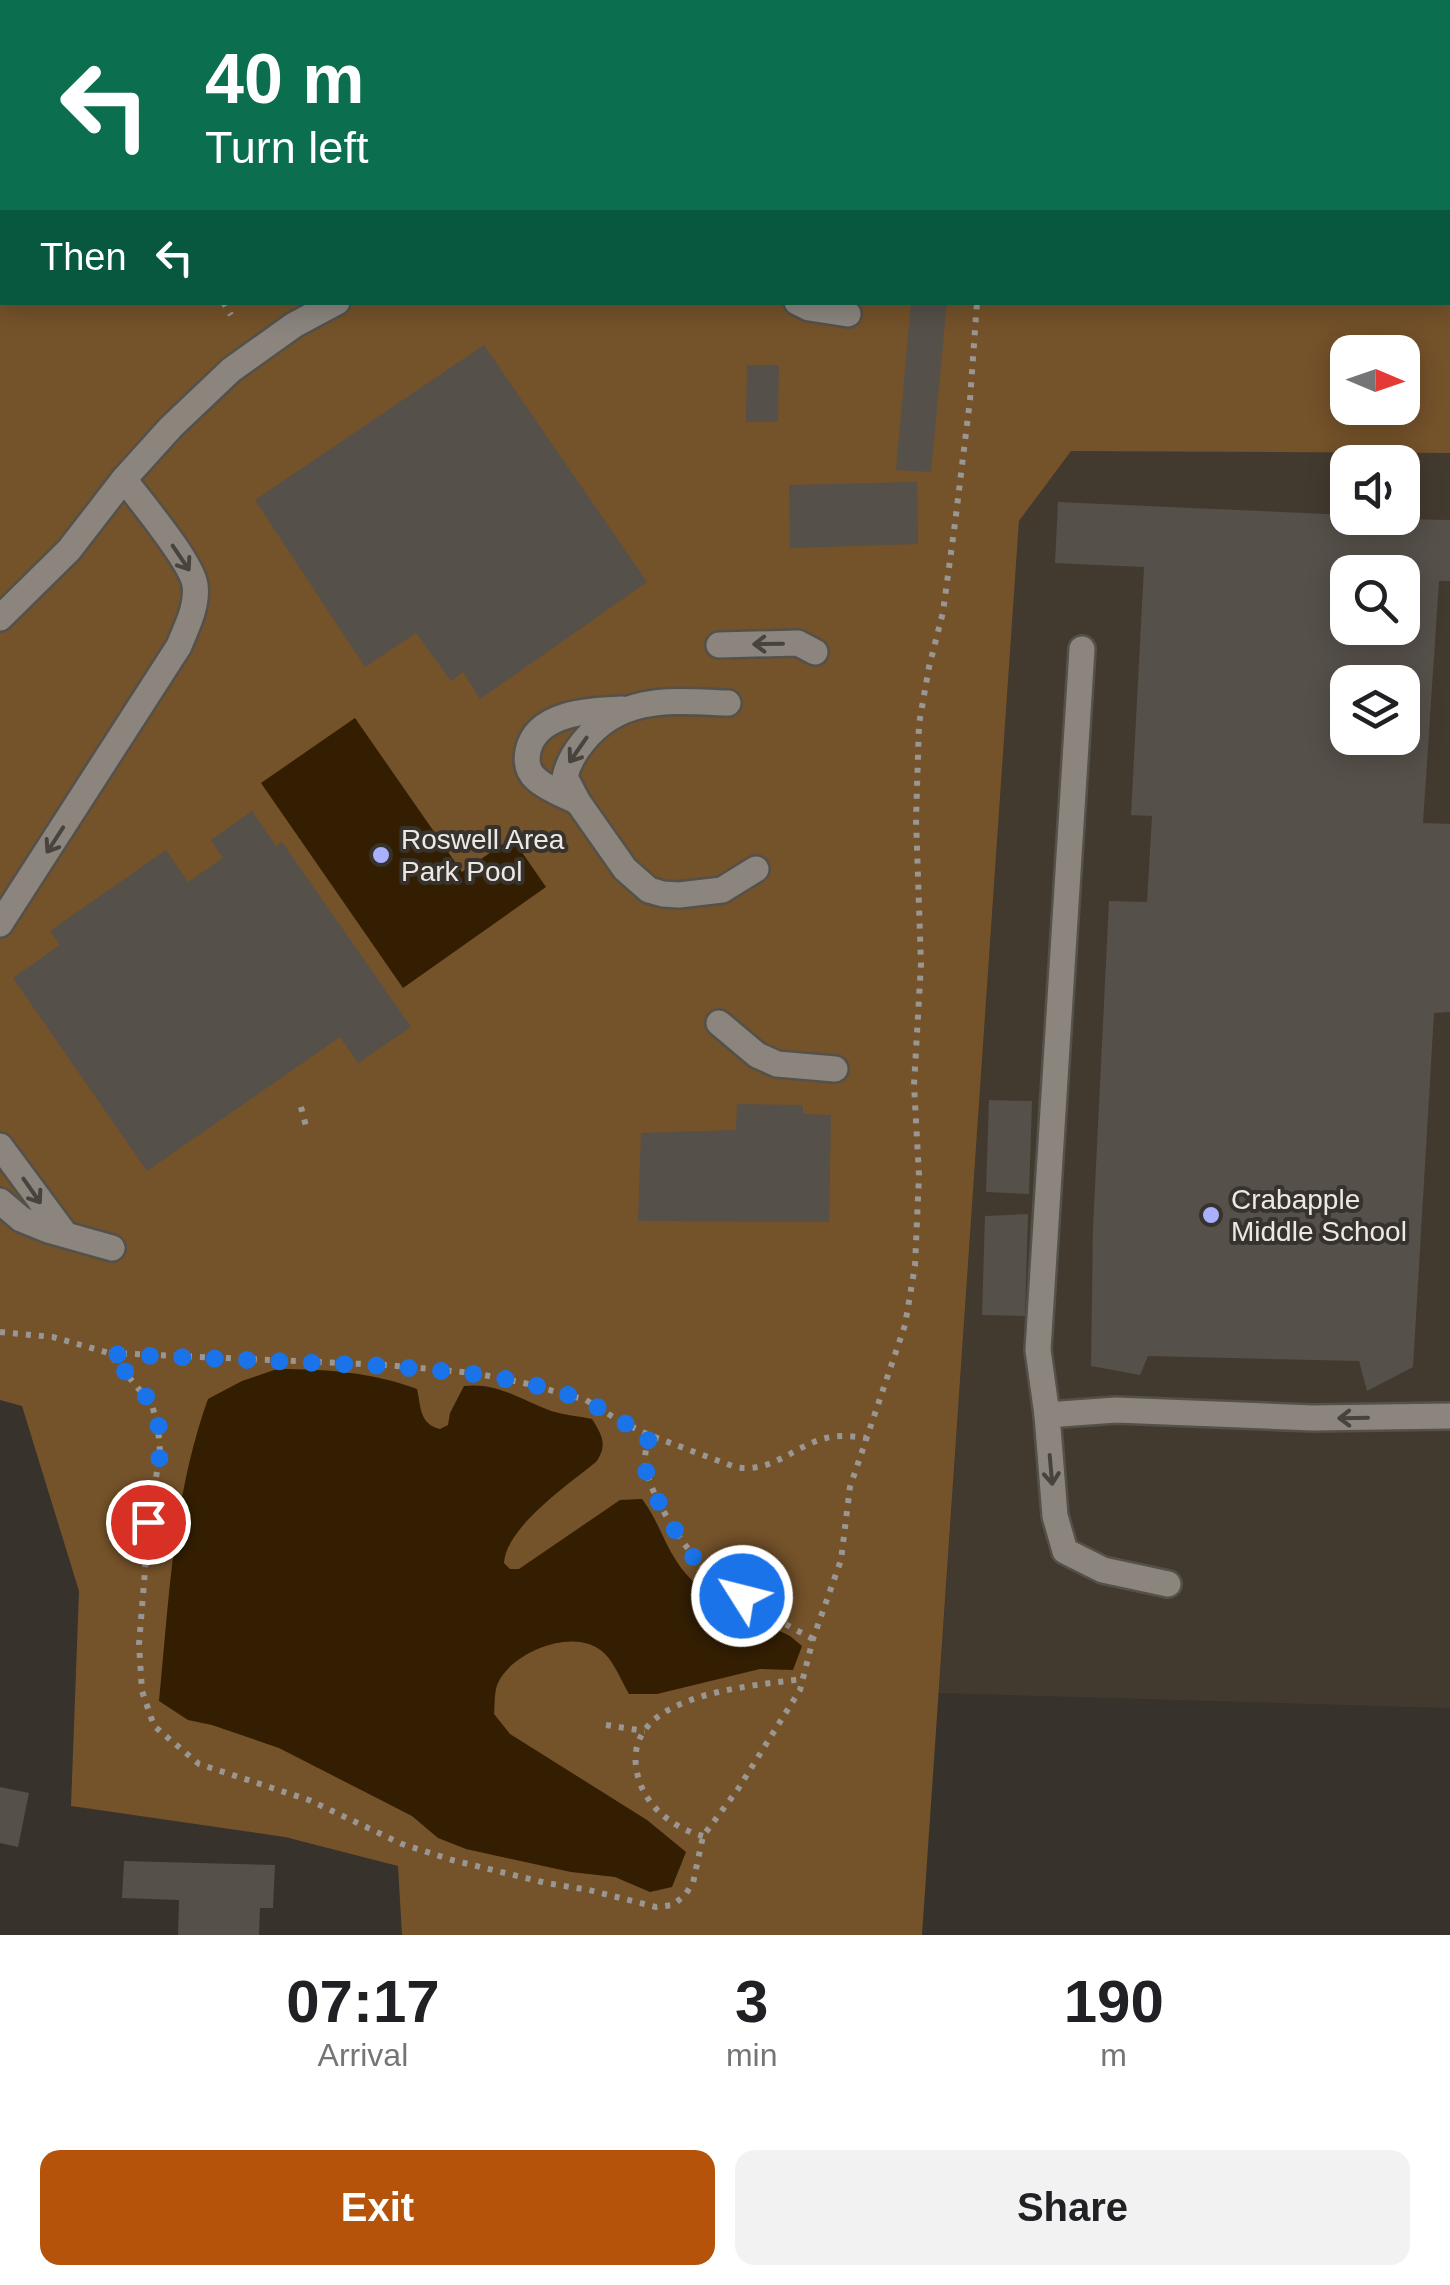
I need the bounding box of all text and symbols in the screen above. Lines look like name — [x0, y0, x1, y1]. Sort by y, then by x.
icon: left — [40, 40, 170, 170]
text: 40 m — [205, 40, 365, 118]
text: Turn left — [205, 122, 368, 173]
icon: left — [147, 230, 202, 285]
text: Then — [40, 236, 127, 278]
north arrow — [1330, 335, 1420, 425]
map controls — [1330, 335, 1420, 755]
button: sound — [1330, 445, 1420, 535]
one-way arrow — [171, 544, 192, 572]
button: search — [1330, 555, 1420, 645]
one-way arrow — [753, 635, 785, 654]
button: layers — [1330, 665, 1420, 755]
one-way arrow — [568, 735, 589, 763]
place label: Roswell Area Park Pool — [401, 824, 565, 887]
one-way arrow — [44, 826, 65, 854]
marker: Roswell Area Park Pool — [370, 844, 392, 866]
one-way arrow — [21, 1176, 42, 1204]
place label: Crabapple Middle School — [1231, 1184, 1407, 1247]
marker: Crabapple Middle School — [1200, 1204, 1222, 1226]
one-way arrow — [1337, 1408, 1369, 1427]
one-way arrow — [1042, 1453, 1061, 1485]
pin — [106, 1480, 191, 1565]
icon: arrive — [121, 1495, 176, 1550]
position arrow — [690, 1544, 794, 1648]
text: 07:17 — [286, 1968, 440, 2035]
text: 3 — [735, 1968, 768, 2035]
text: 190 — [1064, 1968, 1164, 2035]
text: Arrival — [318, 2037, 408, 2073]
text: min — [726, 2037, 777, 2073]
text: m — [1100, 2037, 1127, 2073]
button: Exit — [40, 2150, 715, 2265]
button: Share — [735, 2150, 1410, 2265]

